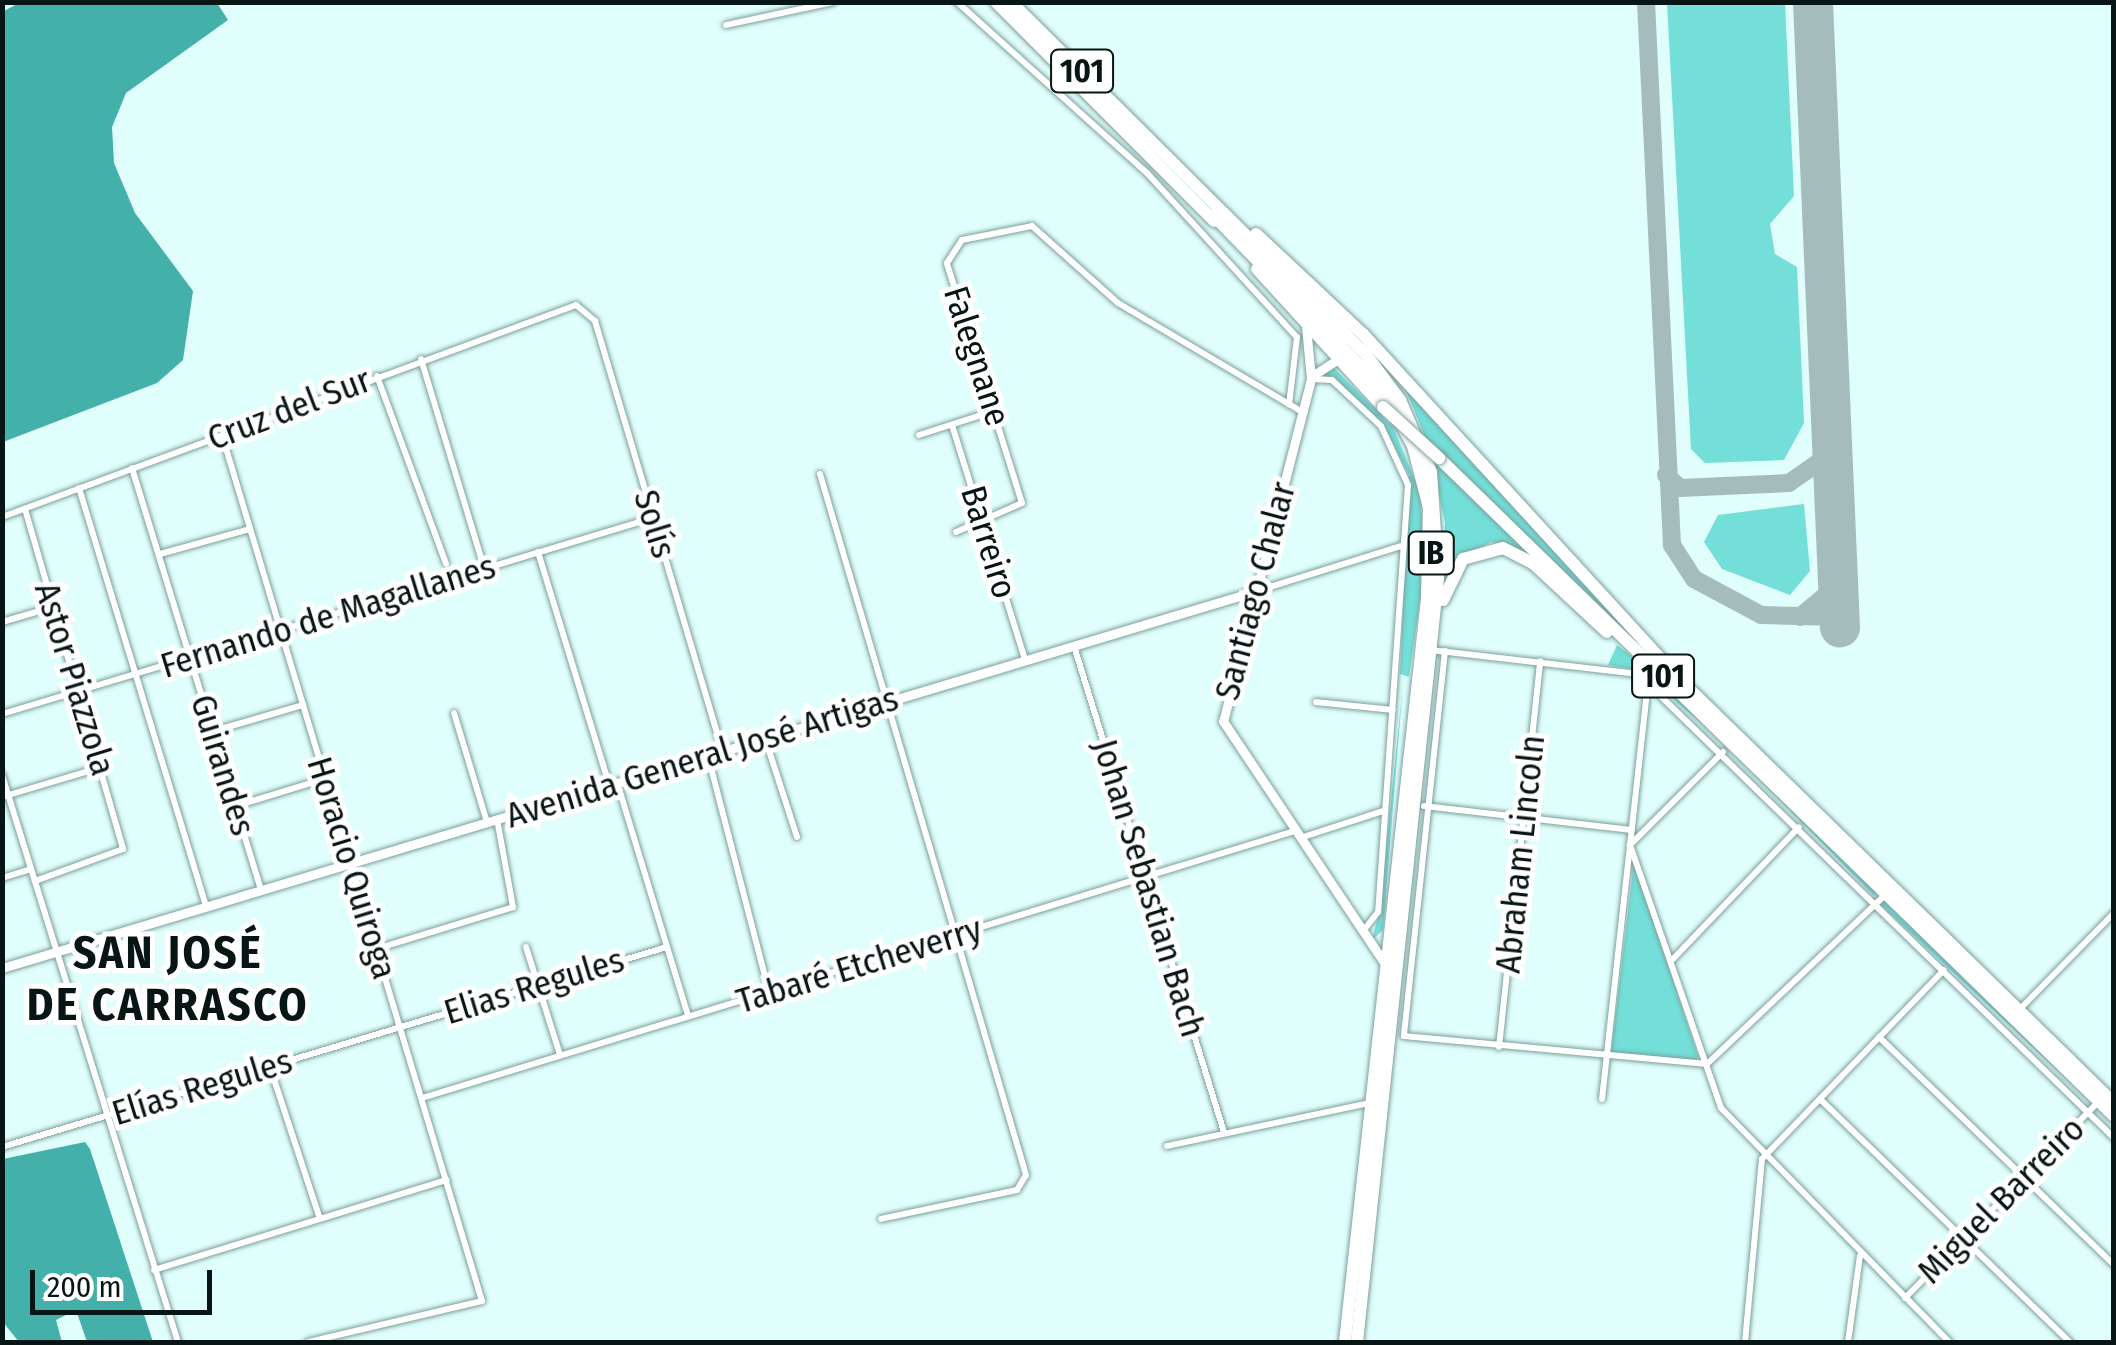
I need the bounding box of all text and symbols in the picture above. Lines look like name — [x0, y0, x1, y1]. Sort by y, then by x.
road number: 101 — [1050, 44, 1114, 98]
street label: Falegnane — [935, 281, 1019, 431]
street label: Cruz del Sur — [202, 359, 376, 459]
street label: Santiago Chalar — [1206, 478, 1304, 704]
street label: Barreiro — [952, 481, 1026, 603]
street label: Solís — [625, 485, 685, 563]
road number: IB — [1406, 526, 1456, 580]
street label: Fernando de Magallanes — [156, 545, 500, 687]
street label: Astor Piazzola — [26, 578, 124, 780]
road number: 101 — [1630, 649, 1696, 703]
street label: Avenida General José Artigas — [501, 677, 903, 837]
street label: Guirandes — [182, 690, 264, 840]
street label: Abraham Lincoln — [1487, 733, 1553, 975]
street label: Johan Sebastian Bach — [1084, 734, 1214, 1042]
street label: Horacio Quiroga — [298, 752, 406, 984]
street label: Tabaré Etcheverry — [731, 908, 987, 1022]
district label: SAN JOSÉ DE CARRASCO — [27, 927, 309, 1033]
street label: Elias Regules — [439, 939, 629, 1033]
street label: Elías Regules — [107, 1040, 297, 1134]
street label: Miguel Barreiro — [1909, 1108, 2093, 1292]
scale bar — [35, 1250, 218, 1312]
text: 200 m — [47, 1269, 122, 1305]

